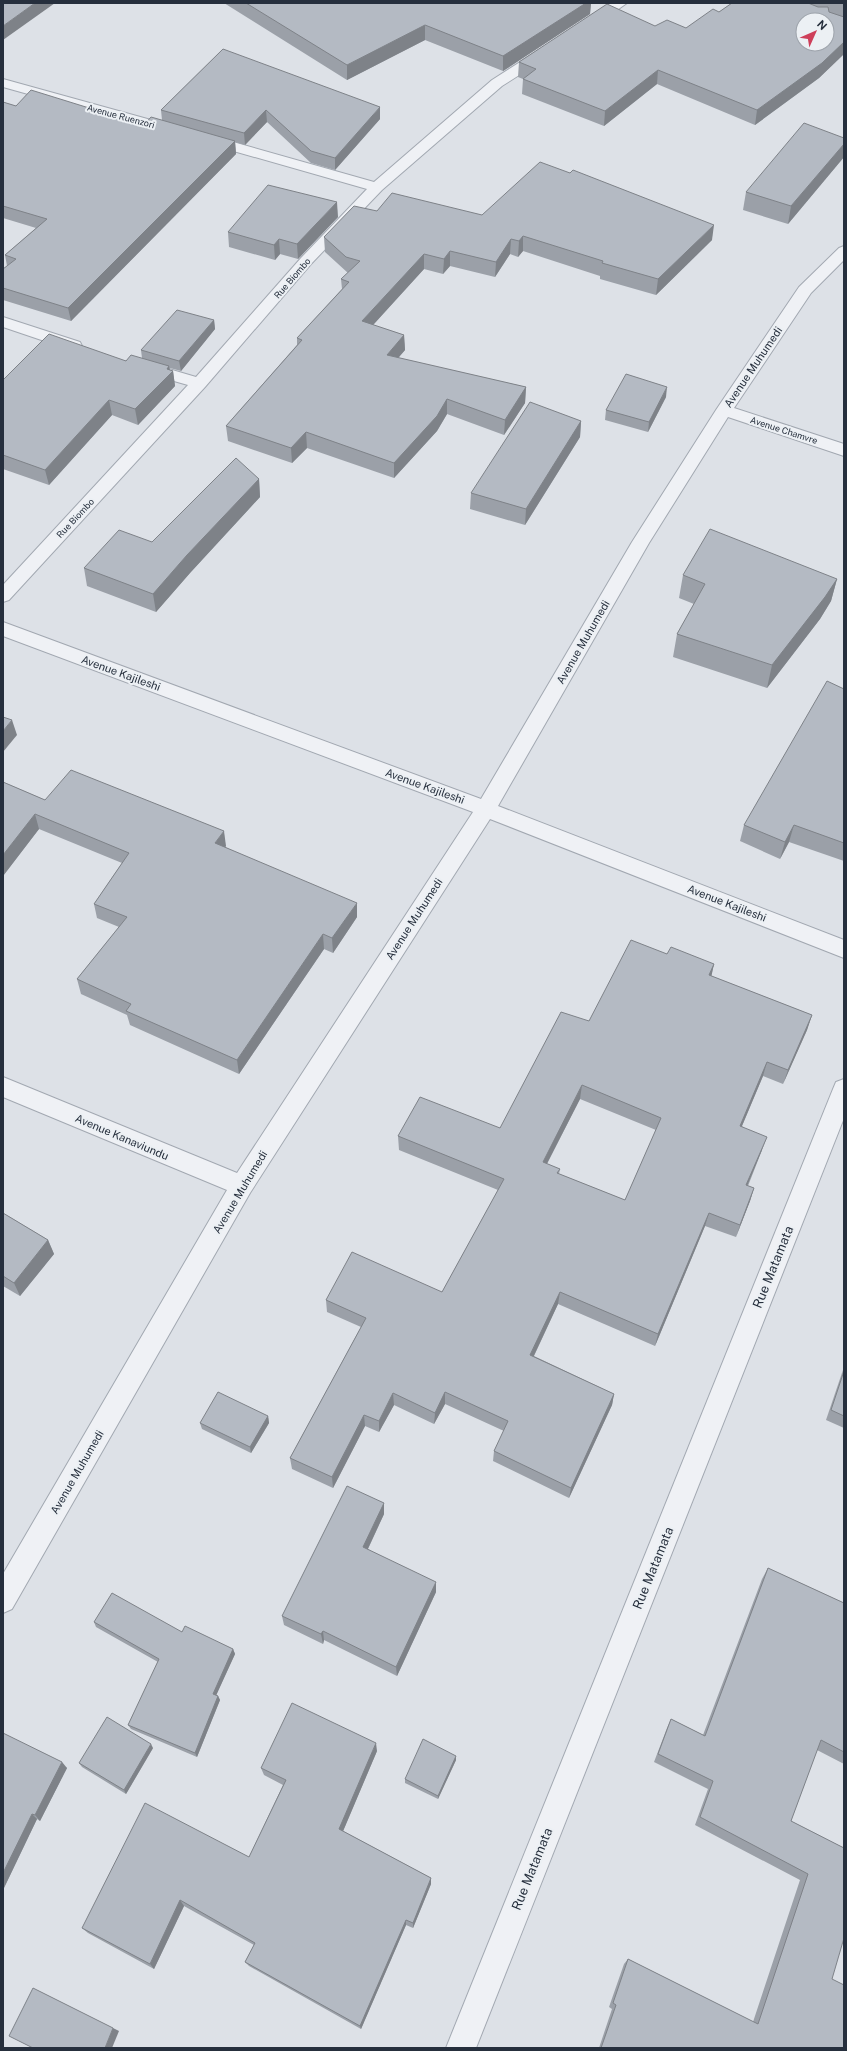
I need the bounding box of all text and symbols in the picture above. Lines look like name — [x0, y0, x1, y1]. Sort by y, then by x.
north arrow — [795, 12, 835, 52]
text: N — [815, 18, 829, 32]
street label: Avenue Ruenzori — [86, 102, 156, 130]
street label: Rue Biombo — [271, 256, 313, 300]
street label: Avenue Muhumedi — [722, 324, 784, 410]
street label: Avenue Chamvre — [749, 414, 819, 446]
street label: Rue Biombo — [54, 496, 96, 540]
street label: Avenue Muhumedi — [554, 598, 612, 686]
street label: Avenue Kajileshi — [80, 653, 162, 693]
street label: Avenue Kajileshi — [384, 766, 466, 806]
street label: Avenue Muhumedi — [383, 876, 445, 962]
street label: Avenue Kajileshi — [686, 882, 768, 924]
street label: Avenue Kanaviundu — [74, 1112, 170, 1162]
street label: Avenue Muhumedi — [211, 1148, 269, 1236]
street label: Rue Matamata — [750, 1224, 796, 1310]
street label: Avenue Muhumedi — [48, 1428, 106, 1516]
street label: Rue Matamata — [630, 1525, 676, 1611]
street label: Rue Matamata — [509, 1826, 555, 1912]

